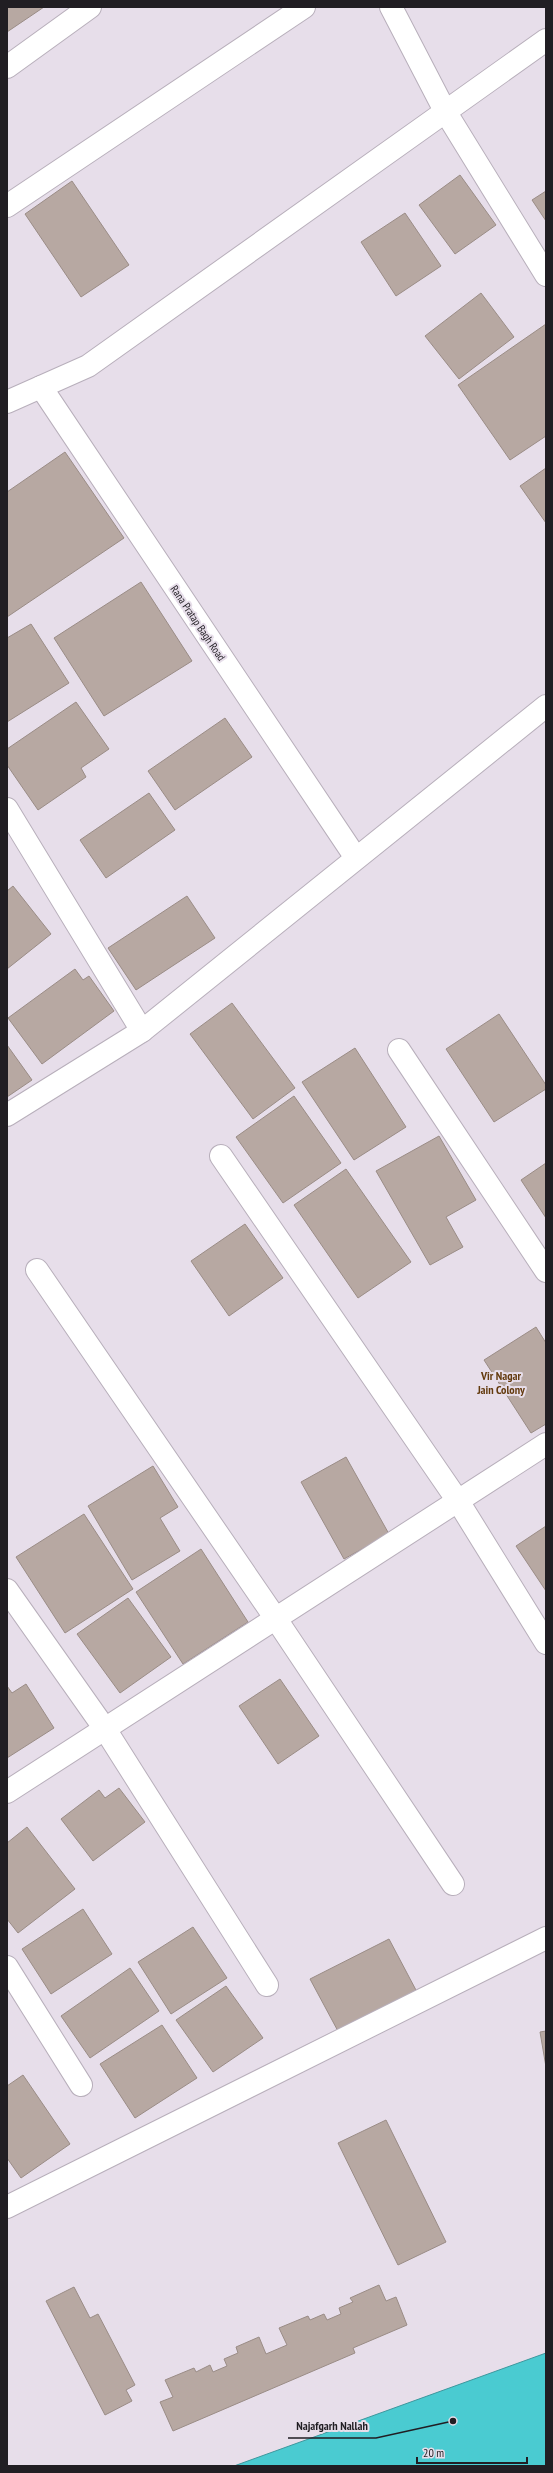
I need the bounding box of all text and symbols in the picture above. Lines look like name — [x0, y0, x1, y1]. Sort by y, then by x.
street label: Rana Pratap Bagh Road — [168, 583, 229, 664]
district label: Vir Nagar Jain Colony — [476, 1368, 525, 1397]
callout: Najafgarh Nallah — [288, 2414, 376, 2438]
text: Najafgarh Nallah — [296, 2418, 368, 2433]
scale bar — [417, 2439, 527, 2465]
text: 20 m — [423, 2445, 444, 2460]

